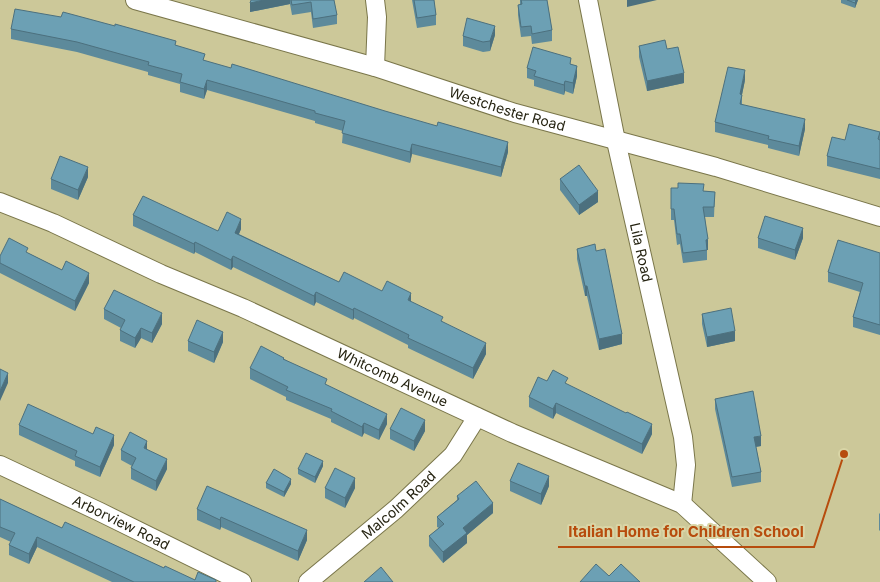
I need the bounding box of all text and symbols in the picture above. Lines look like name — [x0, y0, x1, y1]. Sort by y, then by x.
street label: Westchester Road — [447, 83, 567, 134]
street label: Lila Road — [627, 221, 657, 284]
street label: Whitcomb Avenue — [335, 344, 451, 410]
street label: Malcolm Road — [358, 467, 439, 542]
street label: Arborview Road — [70, 491, 173, 553]
callout: Italian Home for Children School — [558, 517, 814, 547]
text: Italian Home for Children School — [568, 522, 804, 541]

